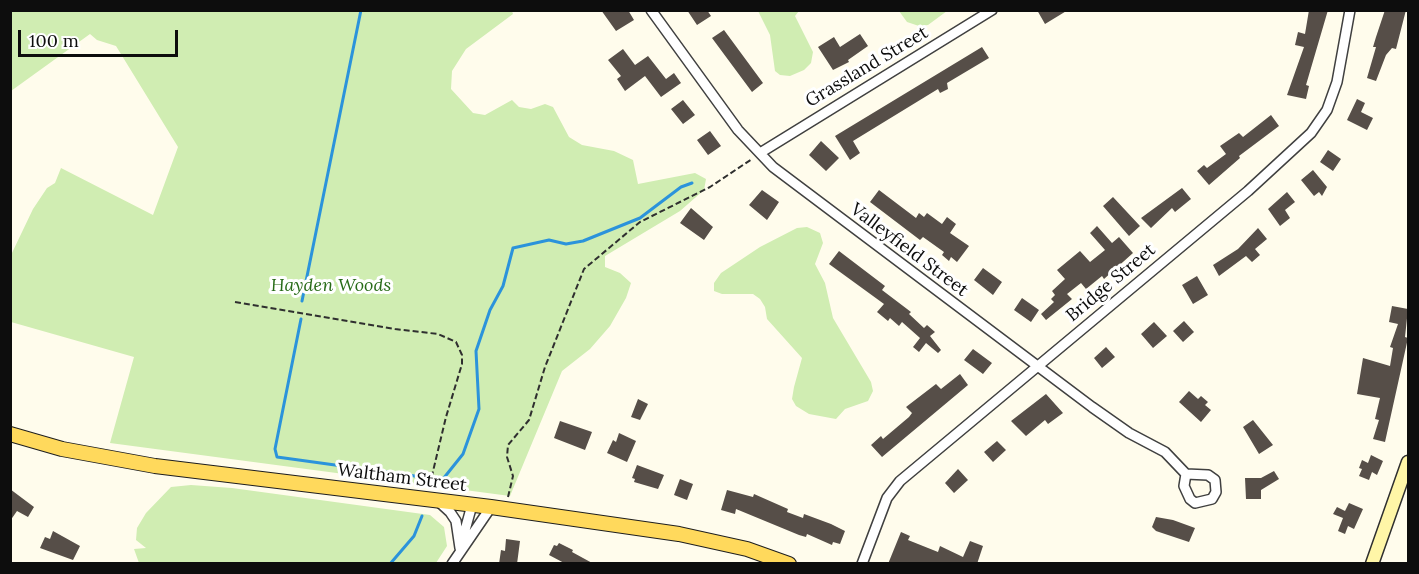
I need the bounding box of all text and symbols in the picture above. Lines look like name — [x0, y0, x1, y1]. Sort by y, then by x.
scale bar — [21, 18, 182, 56]
street label: Grassland Street — [802, 22, 932, 112]
text: 100 m — [29, 29, 79, 52]
street label: Valleyfield Street — [846, 199, 972, 301]
street label: Bridge Street — [1062, 239, 1160, 327]
park label: Hayden Woods — [271, 275, 391, 297]
street label: Waltham Street — [336, 459, 468, 497]

